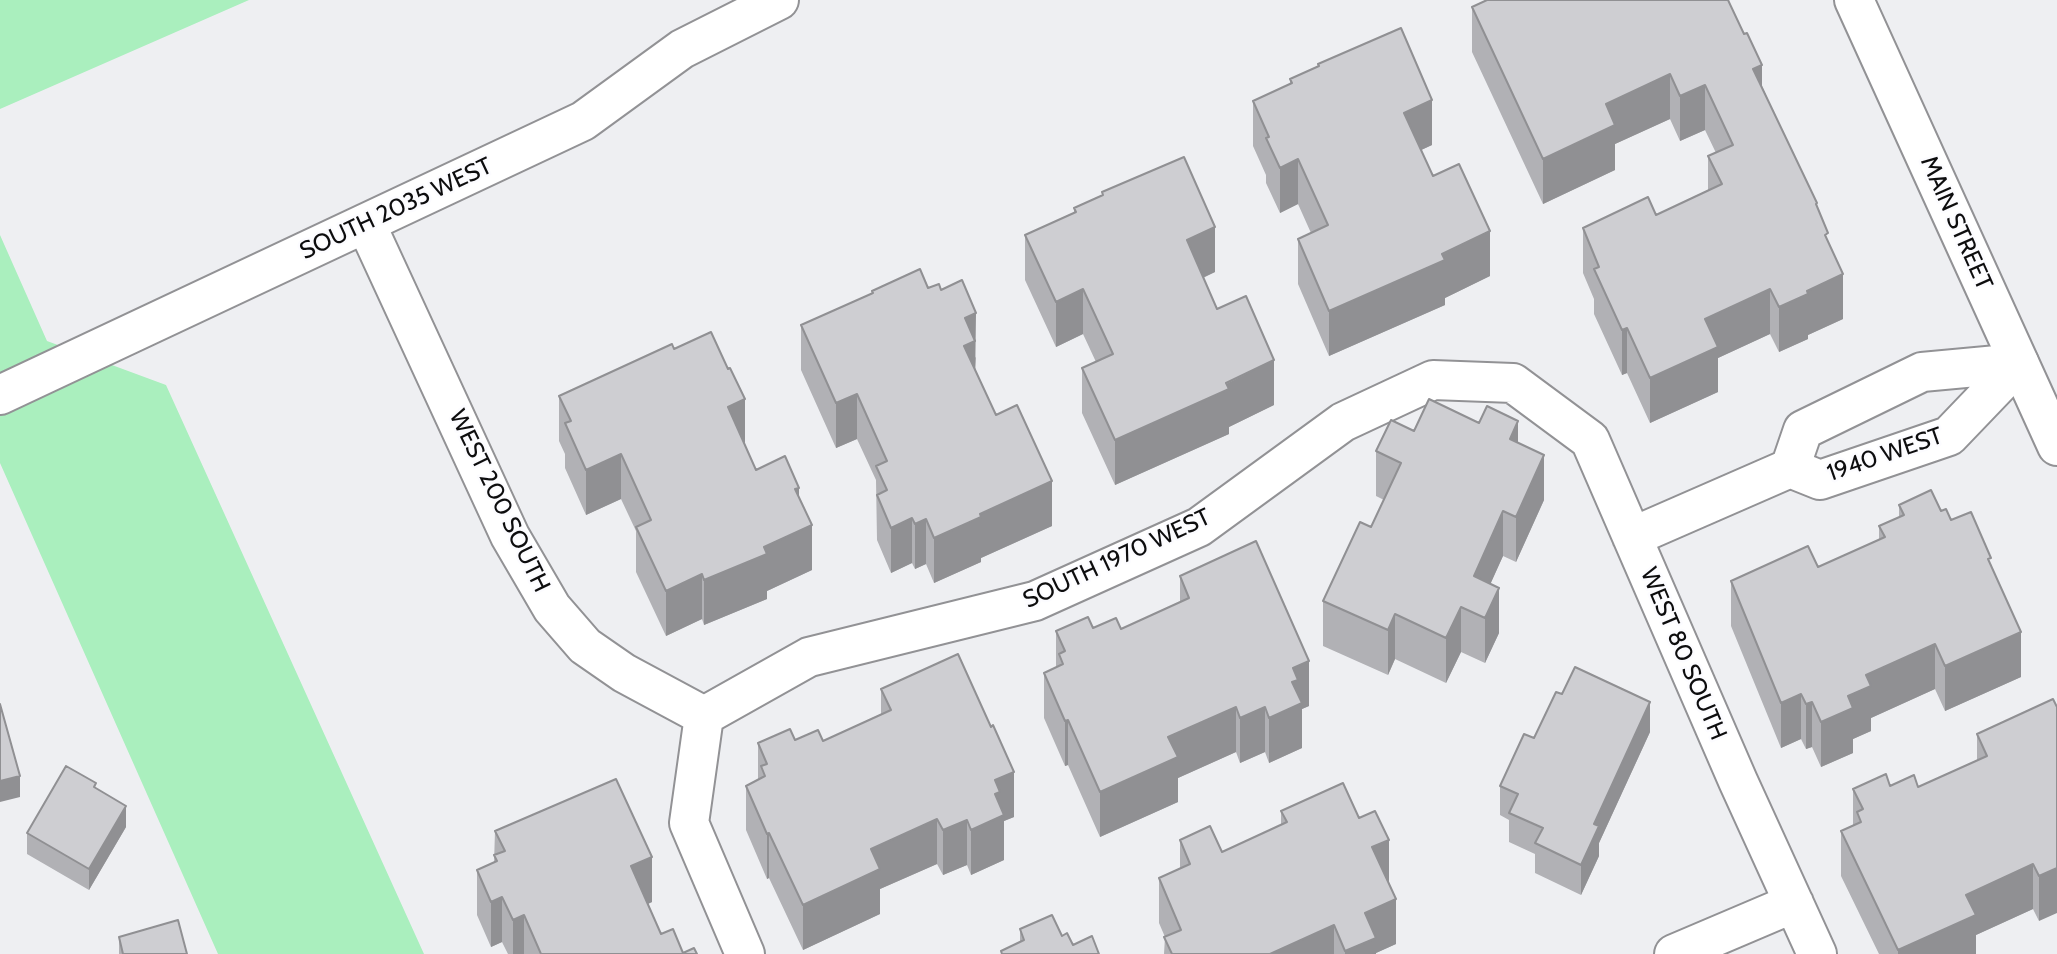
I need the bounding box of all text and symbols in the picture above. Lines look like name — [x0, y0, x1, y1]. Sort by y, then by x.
street label: SOUTH 2035 WEST — [295, 152, 497, 266]
street label: MAIN STREET — [1914, 152, 1998, 294]
street label: WEST 200 SOUTH — [442, 405, 556, 597]
street label: 1940 WEST — [1823, 422, 1947, 488]
street label: SOUTH 1970 WEST — [1019, 503, 1215, 615]
street label: WEST 80 SOUTH — [1634, 563, 1732, 745]

